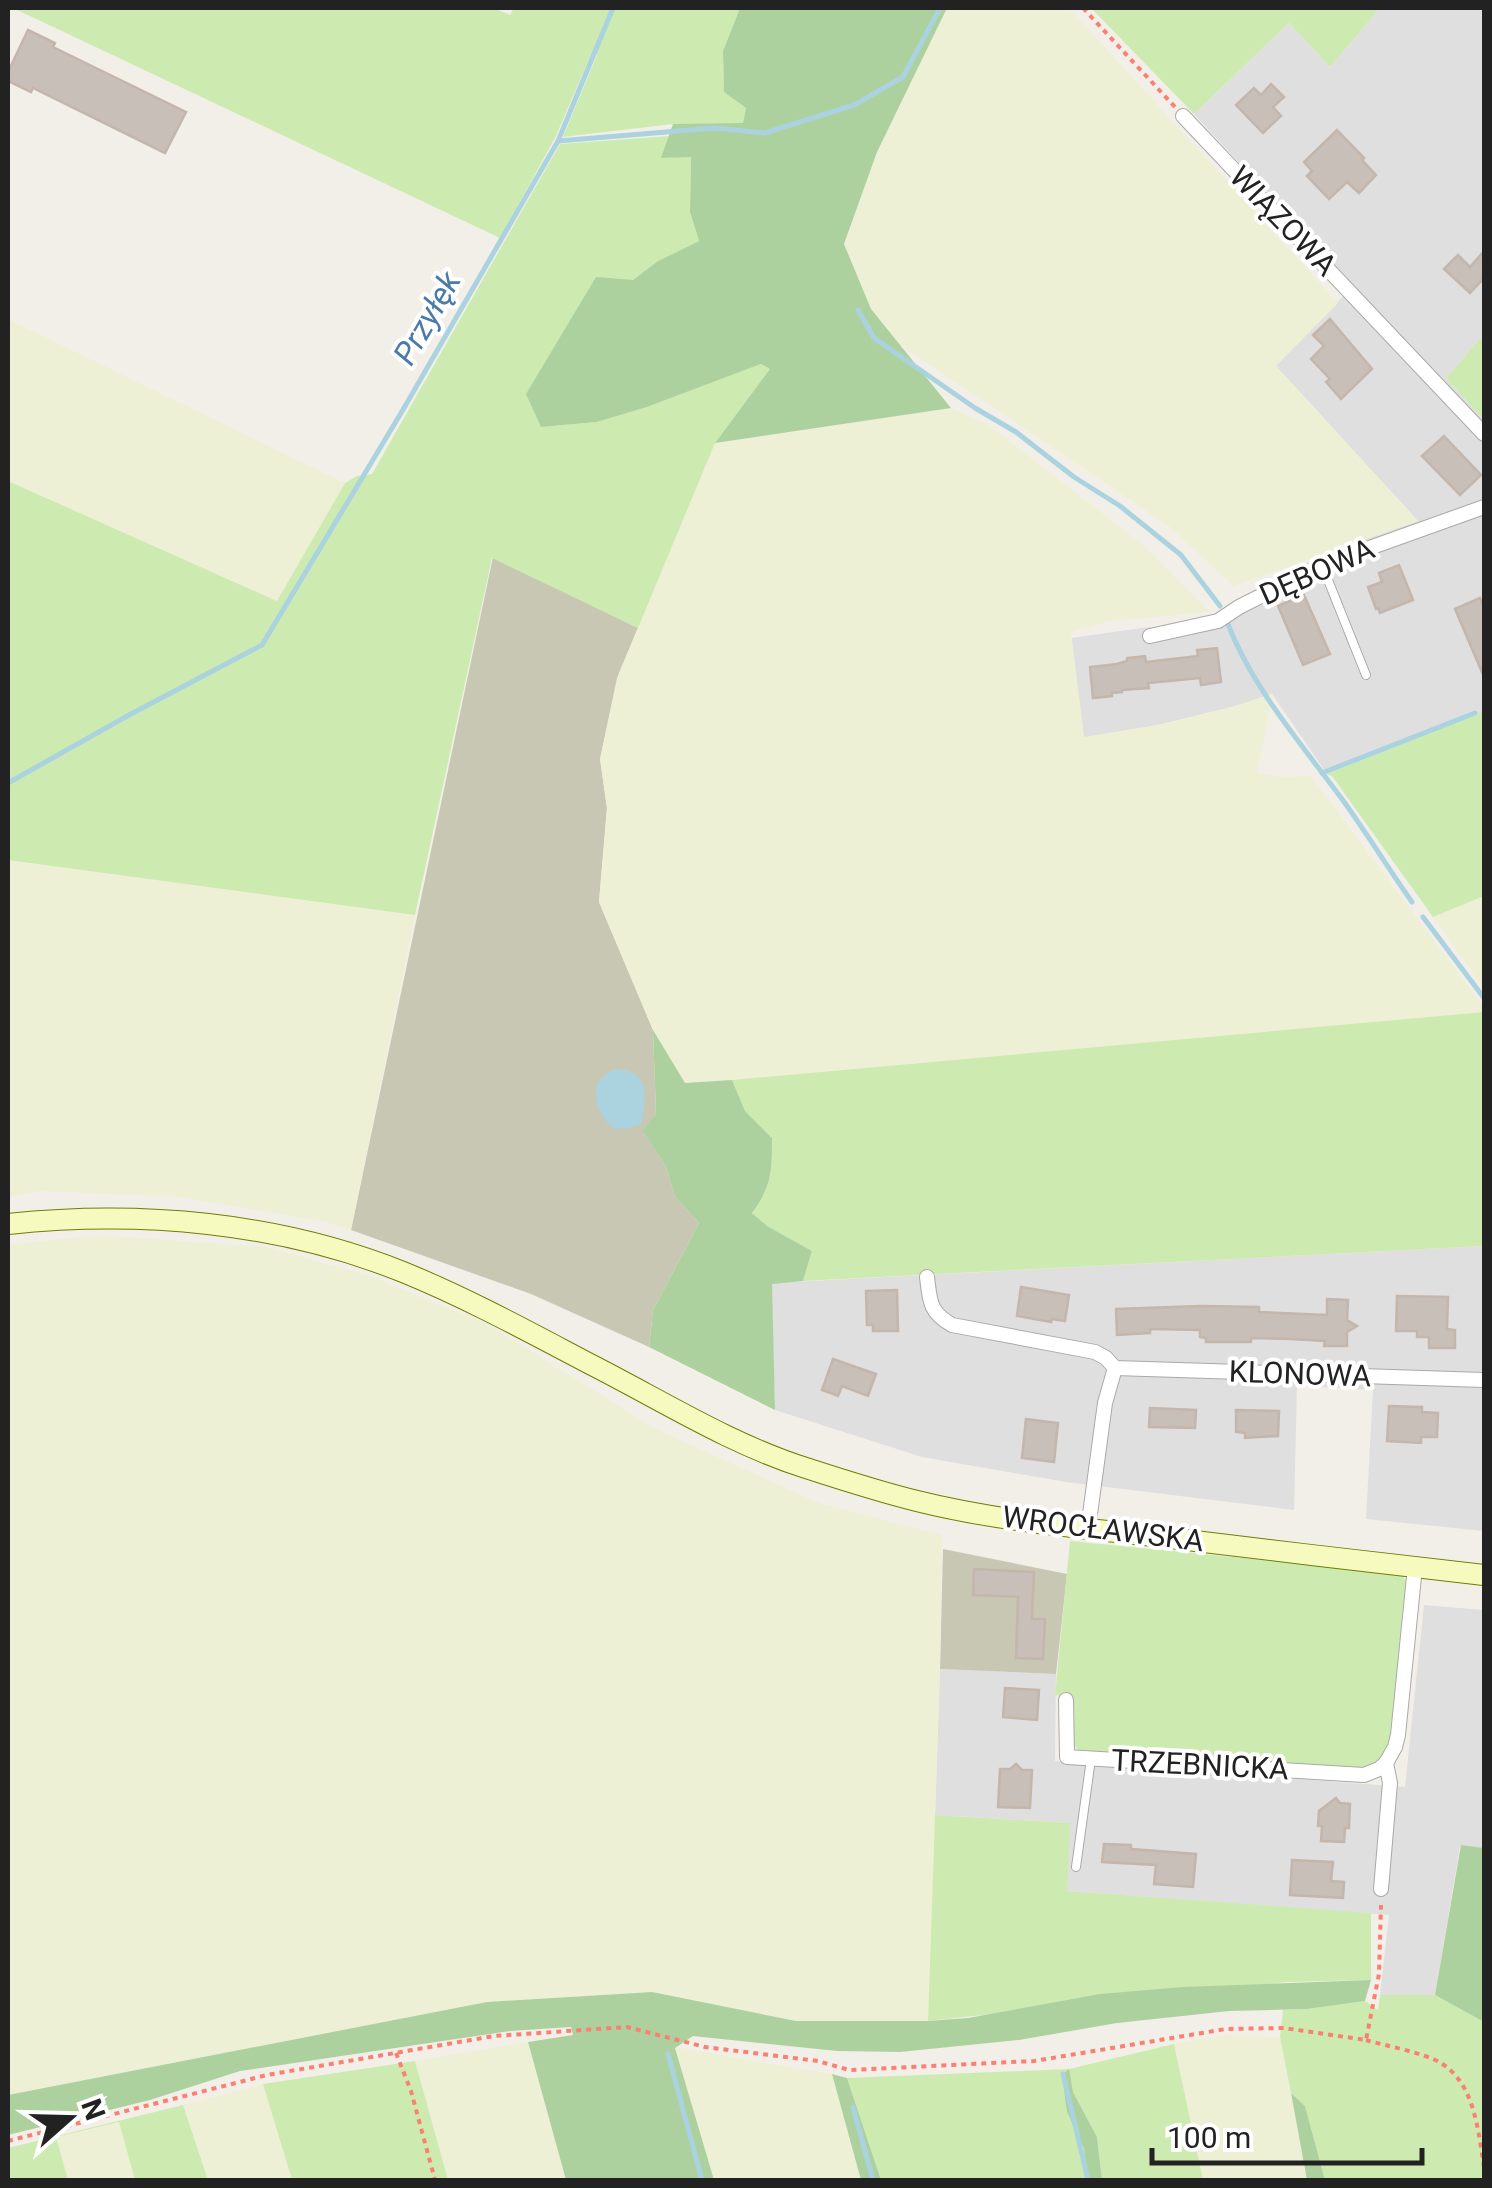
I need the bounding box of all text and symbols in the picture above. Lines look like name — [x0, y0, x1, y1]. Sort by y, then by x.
street label: WIĄZOWA — [1223, 159, 1344, 283]
water label: Przyłęk — [385, 264, 469, 371]
street label: DĘBOWA — [1254, 531, 1380, 612]
street label: KLONOWA — [1228, 1354, 1372, 1393]
street label: WROCŁAWSKA — [1000, 1499, 1206, 1558]
street label: TRZEBNICKA — [1110, 1742, 1290, 1787]
north arrow — [20, 2068, 120, 2168]
text: N — [74, 2095, 112, 2125]
scale bar — [1152, 2103, 1422, 2165]
text: 100 m — [1167, 2120, 1251, 2155]

